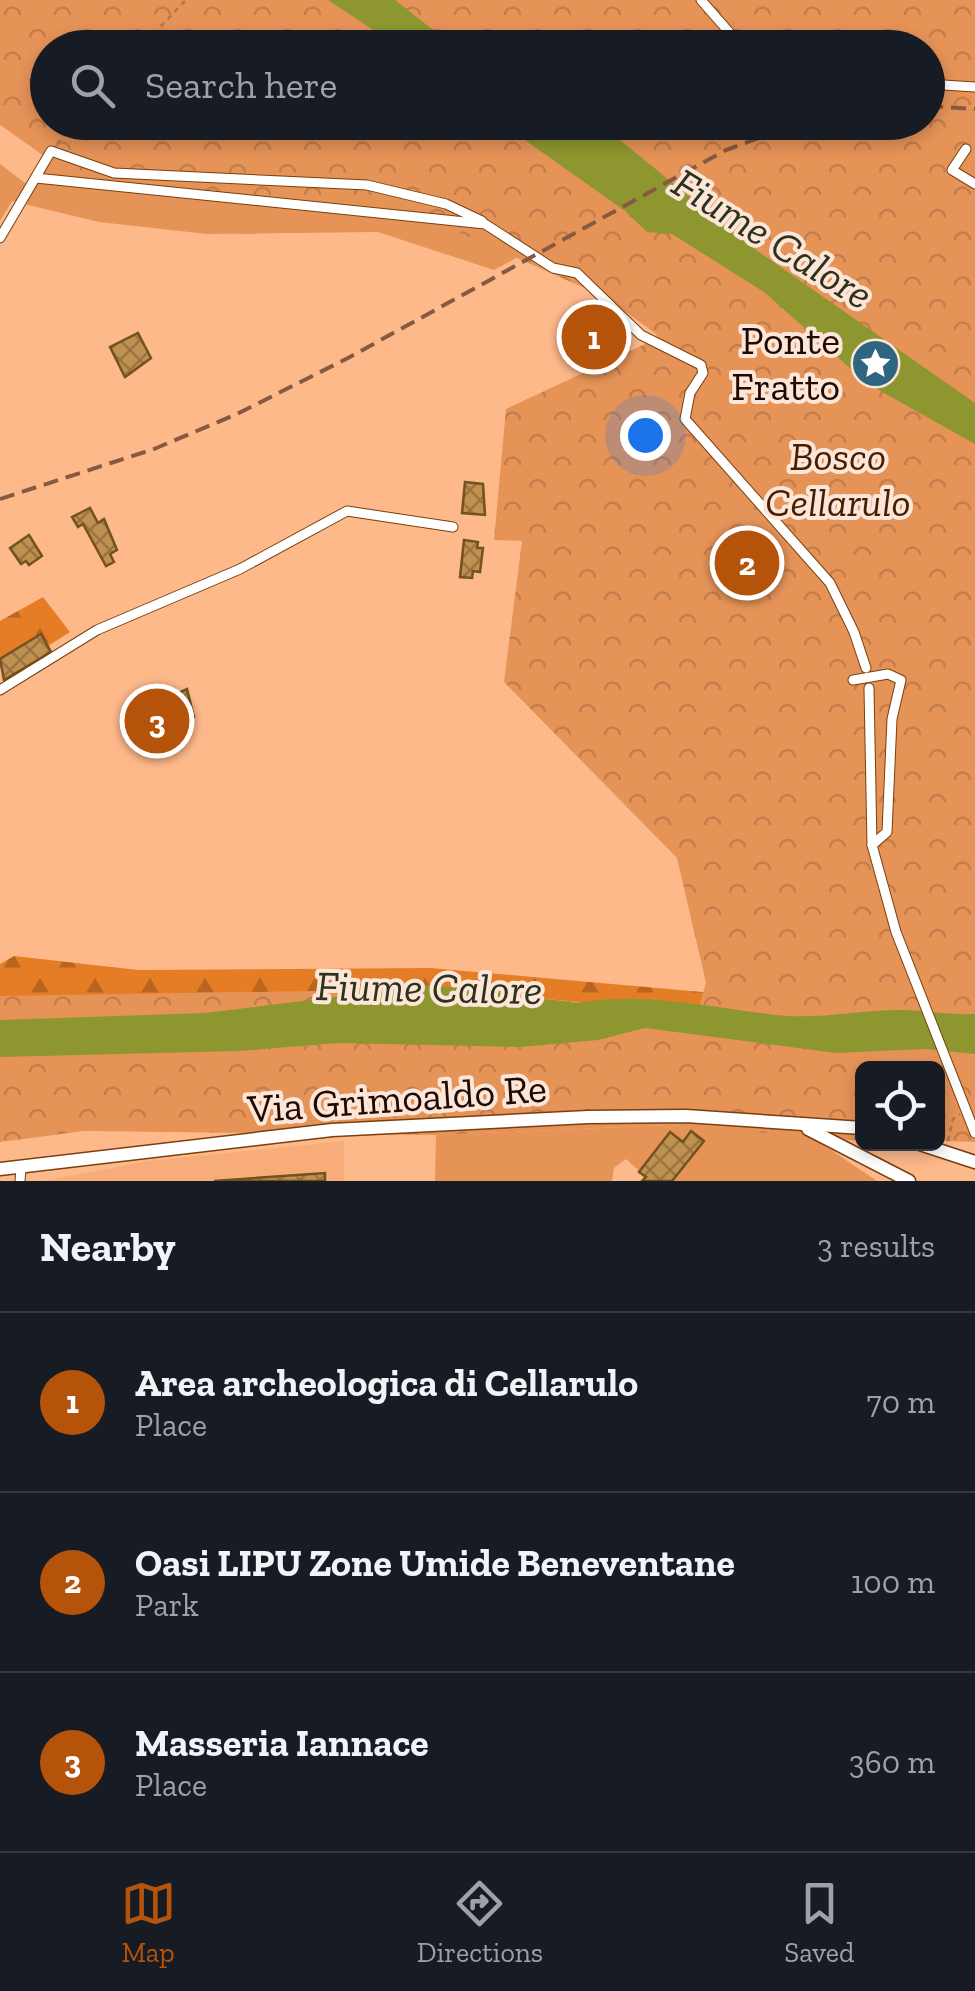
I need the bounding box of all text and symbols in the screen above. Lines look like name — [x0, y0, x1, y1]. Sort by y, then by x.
search box — [30, 30, 945, 140]
icon: search — [65, 58, 120, 113]
text: Search here — [145, 62, 337, 108]
water label: Fiume Calore — [663, 157, 882, 320]
pin: 1 — [562, 300, 626, 374]
place label: Ponte Fratto — [731, 316, 840, 410]
place icon: Ponte Fratto — [849, 337, 901, 389]
your location — [620, 410, 671, 461]
park label: Bosco Cellarulo — [765, 432, 911, 526]
pin: 2 — [714, 526, 780, 600]
pin: 3 — [124, 684, 190, 758]
water label: Fiume Calore — [315, 960, 543, 1015]
map controls — [855, 1061, 945, 1151]
button: locate — [855, 1061, 945, 1151]
street label: Via Grimoaldo Re — [245, 1064, 548, 1132]
text: Nearby — [40, 1221, 176, 1272]
text: 3 results — [817, 1227, 935, 1265]
text: Area archeologica di Cellarulo — [135, 1360, 638, 1406]
text: 1 — [66, 1383, 79, 1421]
text: 70 m — [867, 1383, 935, 1421]
text: Place — [135, 1406, 207, 1444]
text: Oasi LIPU Zone Umide Beneventane — [135, 1540, 735, 1586]
text: 2 — [64, 1563, 81, 1601]
text: 100 m — [851, 1563, 935, 1601]
text: Park — [135, 1586, 199, 1624]
text: Masseria Iannace — [135, 1720, 429, 1766]
text: 3 — [64, 1743, 81, 1781]
text: 360 m — [849, 1743, 935, 1781]
text: Place — [135, 1766, 207, 1804]
tab: Map — [121, 1876, 176, 1969]
tab: Directions — [417, 1876, 543, 1969]
tab: Saved — [784, 1876, 854, 1969]

